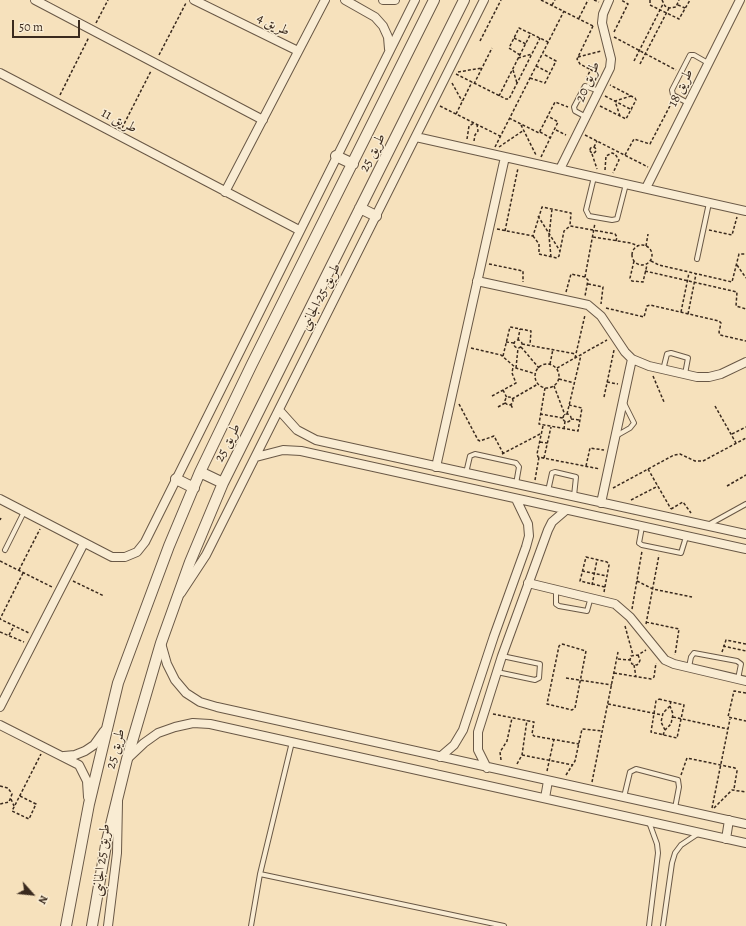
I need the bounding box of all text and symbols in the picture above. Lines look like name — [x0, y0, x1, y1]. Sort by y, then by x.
street label: طريق 4 — [254, 10, 292, 40]
scale bar — [14, 12, 82, 38]
text: 50 m — [19, 19, 43, 35]
street label: طريق 20 — [572, 59, 604, 105]
street label: طريق 18 — [665, 66, 697, 110]
street label: طريق 11 — [98, 105, 140, 137]
street label: طريق 25 — [356, 131, 390, 175]
street label: طريق 25 الجانبى — [297, 261, 345, 333]
street label: طريق 25 — [211, 421, 245, 465]
street label: طريق 25 — [103, 727, 129, 771]
street label: طريق 25 الجانبى — [90, 823, 114, 897]
north arrow — [12, 874, 52, 914]
text: N — [35, 893, 52, 907]

